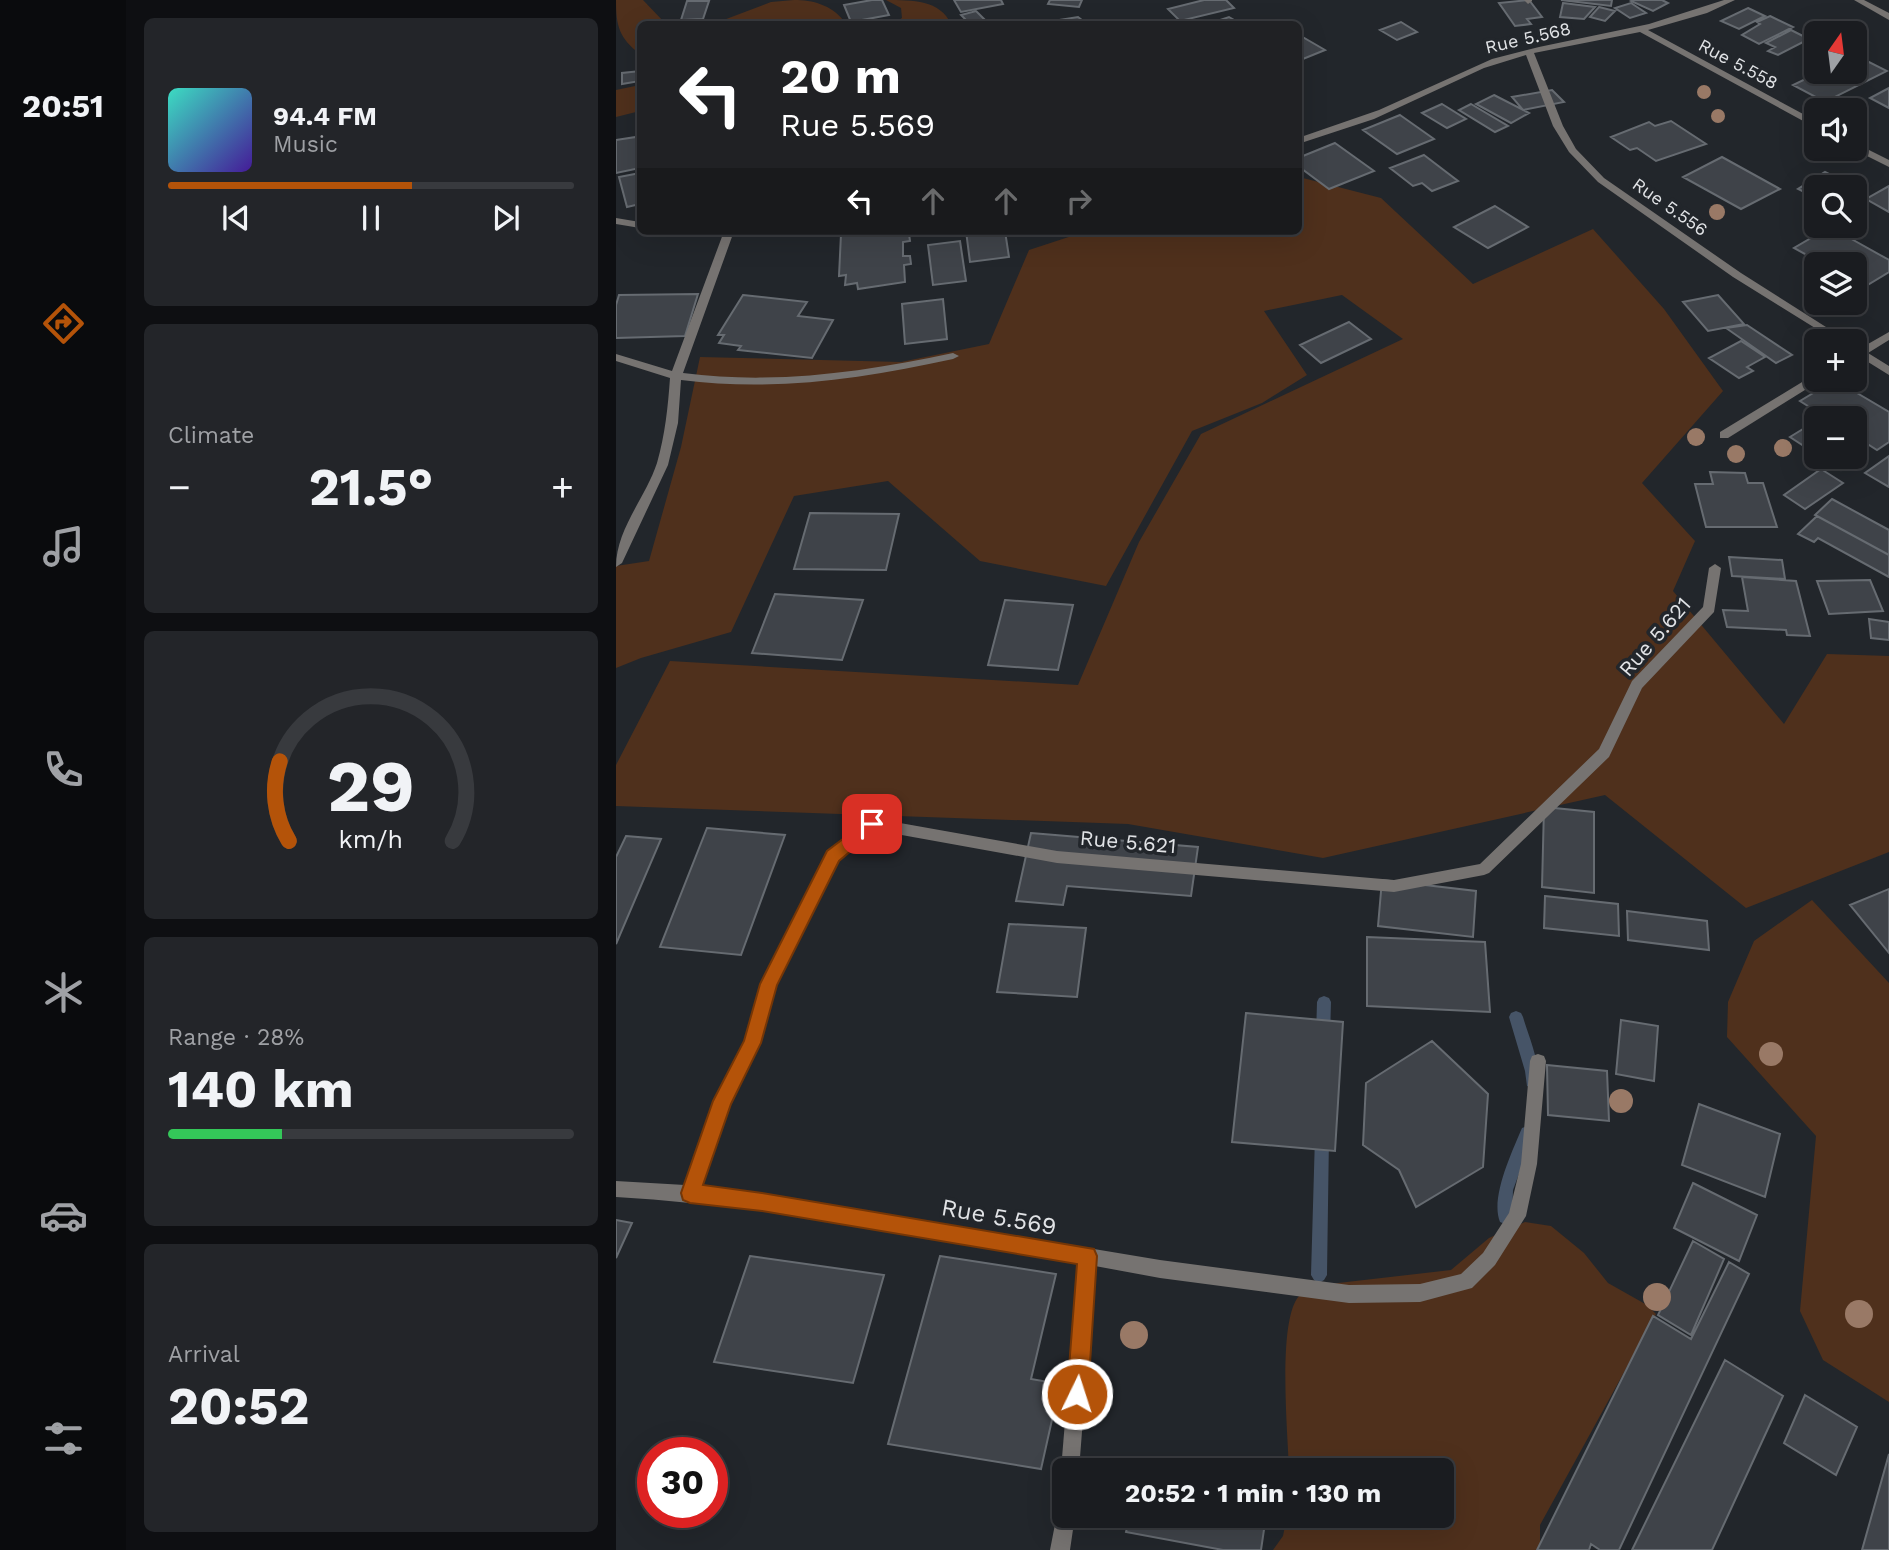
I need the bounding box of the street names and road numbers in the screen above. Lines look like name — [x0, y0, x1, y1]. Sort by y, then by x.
street label: Rue 5.568 — [1483, 17, 1573, 58]
street label: Rue 5.558 — [1695, 34, 1781, 93]
street label: Rue 5.556 — [1629, 173, 1712, 240]
street label: Rue 5.621 — [1613, 592, 1696, 681]
street label: Rue 5.621 — [1079, 825, 1177, 858]
street label: Rue 5.569 — [939, 1193, 1059, 1241]

